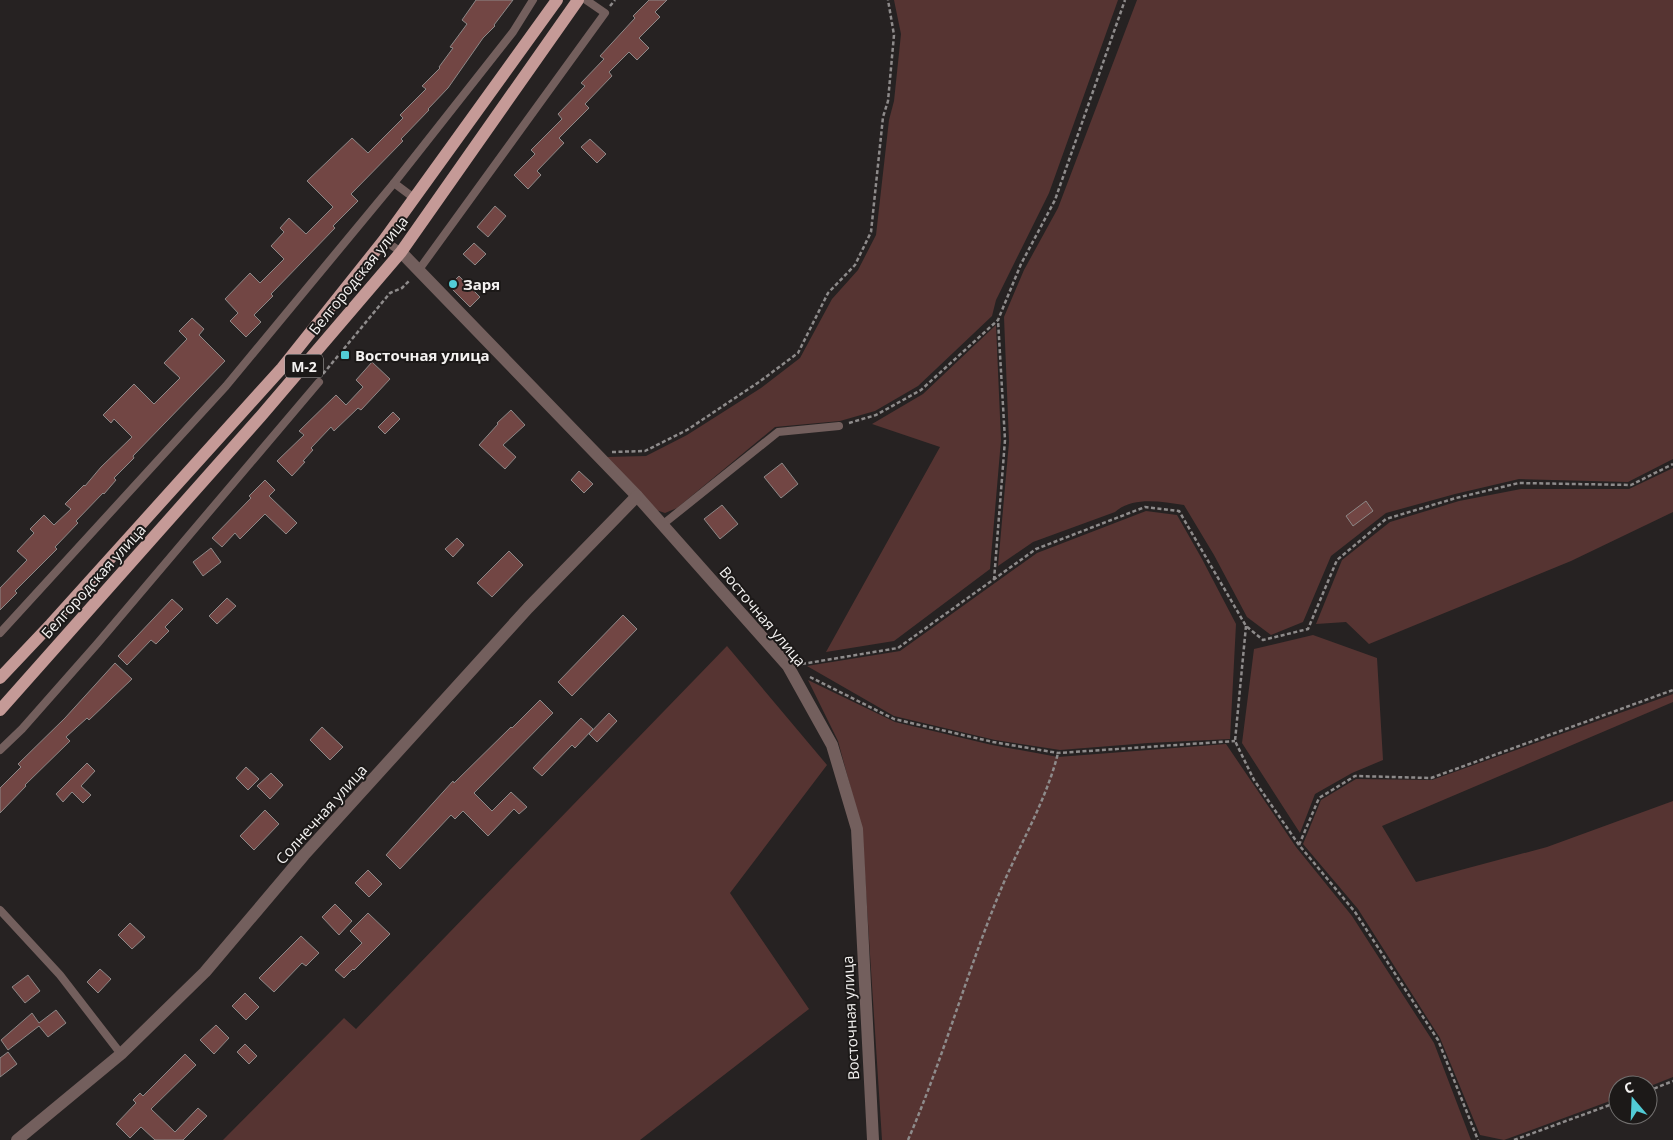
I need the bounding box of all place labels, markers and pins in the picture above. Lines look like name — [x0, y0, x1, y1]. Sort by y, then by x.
place label: Заря — [463, 274, 500, 294]
marker: Заря — [447, 278, 459, 290]
place label: Восточная улица — [355, 345, 490, 365]
marker: Восточная улица — [339, 349, 351, 361]

